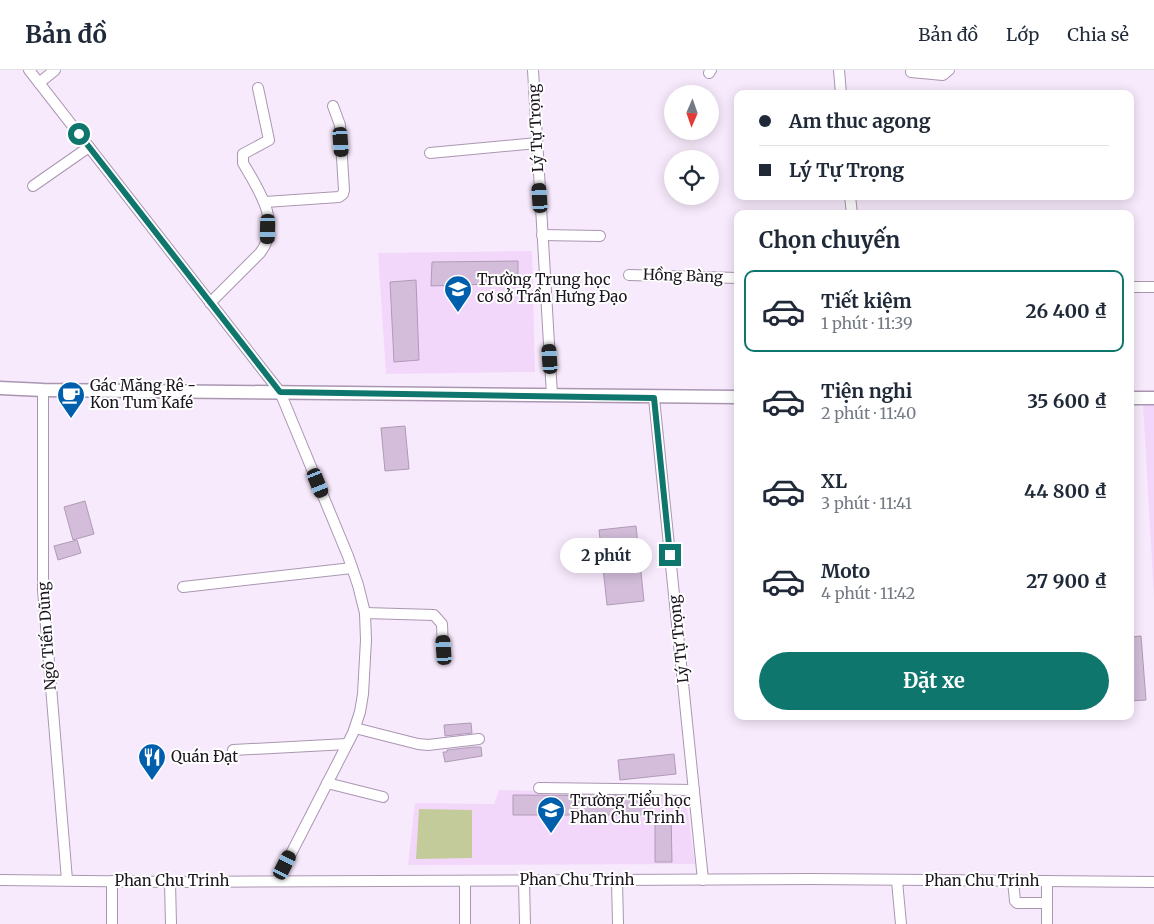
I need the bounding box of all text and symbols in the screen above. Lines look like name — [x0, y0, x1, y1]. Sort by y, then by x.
text: Bản đồ — [25, 19, 107, 50]
text: Bản đồ — [918, 23, 978, 46]
text: Lớp — [1006, 23, 1039, 46]
text: Chia sẻ — [1067, 23, 1129, 46]
street label: Lý Tự Trọng — [524, 83, 547, 173]
north arrow — [664, 85, 719, 140]
map controls — [664, 85, 719, 205]
text: Am thuc agong — [789, 109, 931, 133]
route start — [68, 123, 90, 145]
car — [332, 127, 349, 157]
button: locate — [664, 150, 719, 205]
text: Lý Tự Trọng — [789, 158, 904, 182]
car — [531, 183, 548, 213]
car — [260, 214, 275, 244]
text: Chọn chuyến — [759, 226, 900, 254]
street label: Hồng Bàng — [643, 264, 724, 286]
place label: Trường Trung học cơ sở Trần Hưng Đạo — [477, 270, 627, 306]
school or university icon: Trường Trung học cơ sở Trần Hưng Đạo — [443, 274, 473, 313]
icon: car — [761, 289, 806, 334]
text: Tiết kiệm — [821, 289, 912, 313]
text: 26 400 ₫ — [1026, 299, 1107, 323]
text: 1 phút · 11:39 — [821, 313, 913, 333]
car — [541, 344, 558, 374]
place label: Gác Măng Rê - Kon Tum Kafé — [90, 376, 196, 412]
icon: car — [761, 379, 806, 424]
text: Tiện nghi — [821, 379, 912, 403]
cafe icon: Gác Măng Rê - Kon Tum Kafé — [56, 380, 86, 419]
text: 35 600 ₫ — [1027, 389, 1107, 413]
text: 2 phút · 11:40 — [821, 403, 916, 423]
car — [305, 466, 330, 500]
icon: car — [761, 469, 806, 514]
text: XL — [821, 469, 847, 493]
text: 44 800 ₫ — [1024, 479, 1107, 503]
text: 3 phút · 11:41 — [821, 493, 912, 513]
callout: 2 phút — [560, 538, 652, 572]
route end — [659, 544, 681, 566]
text: 2 phút — [581, 545, 631, 565]
icon: car — [761, 559, 806, 604]
text: Moto — [821, 559, 870, 583]
text: 27 900 ₫ — [1026, 569, 1107, 593]
street label: Ngô Tiến Dũng — [32, 581, 60, 691]
text: 4 phút · 11:42 — [821, 583, 915, 603]
street label: Lý Tự Trọng — [664, 594, 693, 684]
car — [435, 635, 452, 665]
button: Đặt xe — [759, 652, 1109, 710]
restaurant icon: Quán Đạt — [137, 742, 167, 781]
place label: Quán Đạt — [171, 747, 238, 766]
place label: Trường Tiểu học Phan Chu Trinh — [570, 790, 691, 827]
school or university icon: Trường Tiểu học Phan Chu Trinh — [536, 795, 566, 834]
car — [271, 848, 298, 882]
street label: Phan Chu Trinh — [519, 870, 635, 889]
street label: Phan Chu Trinh — [114, 871, 230, 890]
street label: Phan Chu Trinh — [924, 871, 1040, 890]

